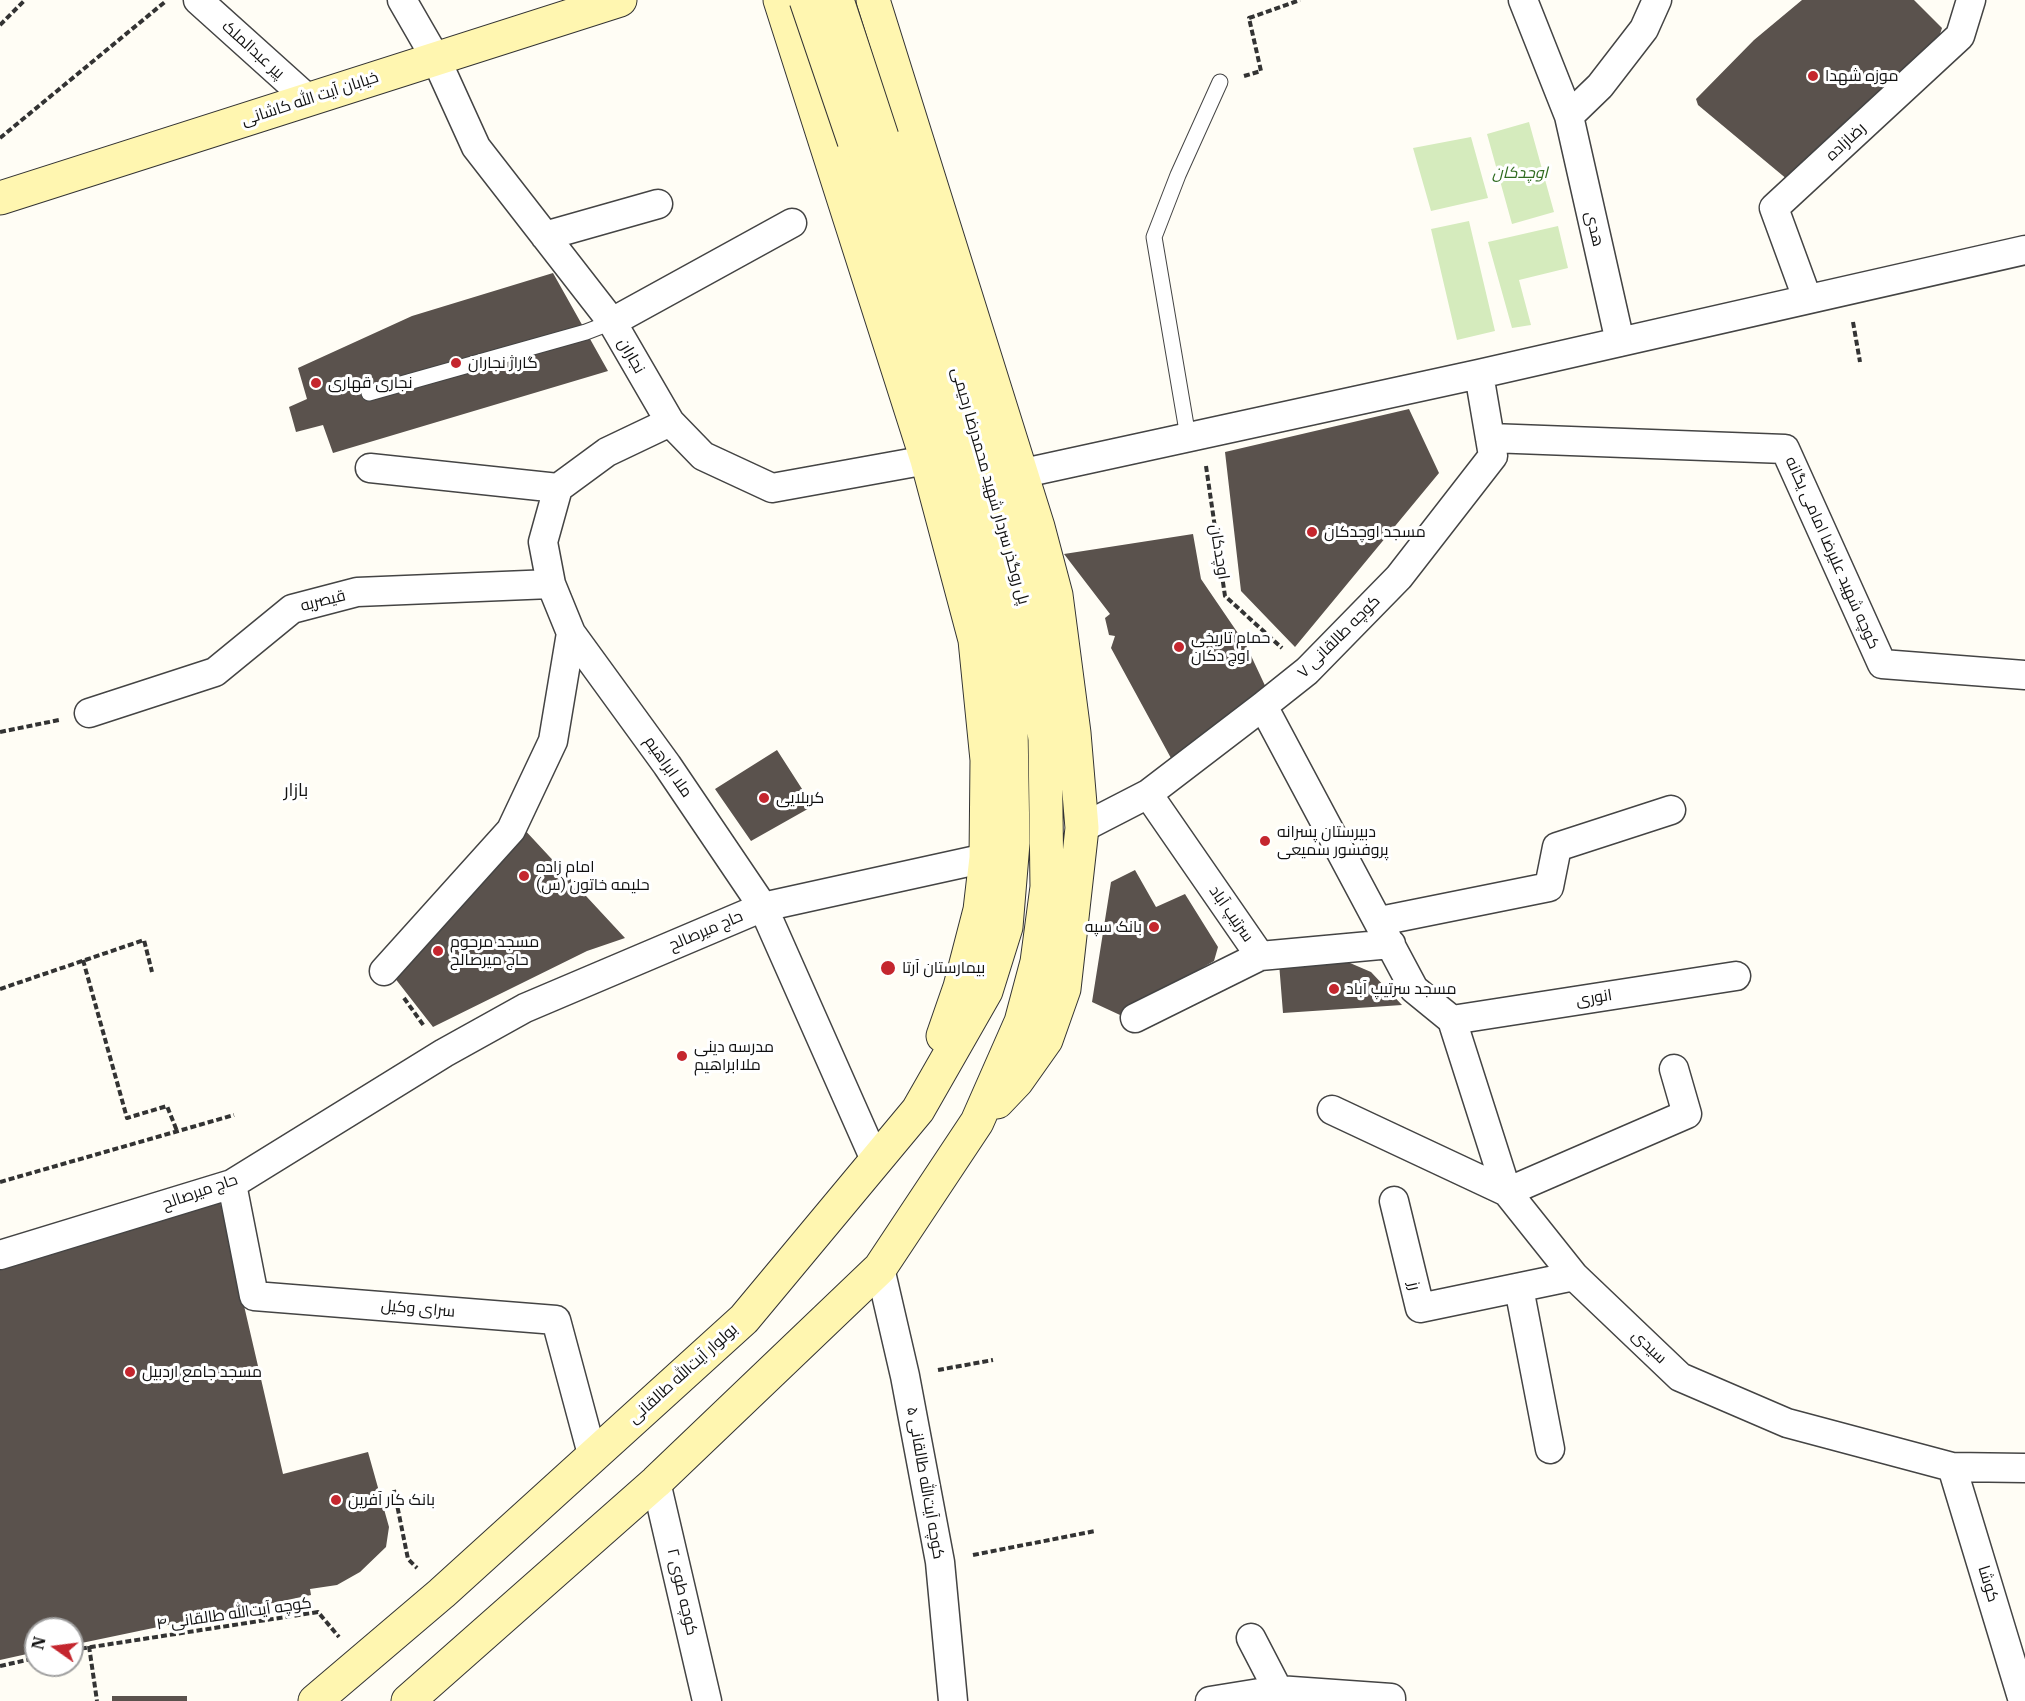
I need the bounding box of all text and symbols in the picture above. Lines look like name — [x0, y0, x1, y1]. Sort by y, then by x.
street label: پیر عبدالملک — [218, 17, 288, 83]
place label: موزه شهدا — [1825, 66, 1898, 86]
street label: خیابان آیت الله کاشانی — [239, 68, 381, 130]
marker: موزه شهدا — [1806, 69, 1820, 83]
street label: رضازاده — [1822, 119, 1870, 165]
park label: اوچدکان — [1492, 163, 1548, 183]
street label: هدی — [1581, 209, 1607, 249]
street label: نجاران — [613, 335, 649, 377]
place label: گاراژ نجاران — [468, 353, 538, 373]
marker: گاراژ نجاران — [449, 356, 463, 370]
street label: پل روگذر سردار شهید محمدرضا رحیمی — [947, 365, 1033, 607]
place label: نجاری قهاری — [328, 373, 412, 393]
marker: نجاری قهاری — [309, 376, 323, 390]
street label: کوچه شهید علیرضا امامی یگانه — [1781, 454, 1883, 652]
place label: مسجد اوچدکان — [1324, 522, 1426, 542]
street label: اوچدکان — [1205, 523, 1233, 581]
marker: مسجد اوچدکان — [1305, 525, 1319, 539]
street label: قیصریه — [298, 586, 348, 616]
street label: کوچه طالقانی ۷ — [1294, 592, 1384, 682]
place label: حمام تاریخی اوچ دکان — [1191, 628, 1270, 666]
marker: حمام تاریخی اوچ دکان — [1172, 640, 1186, 654]
street label: ملا ابراهیم — [640, 733, 696, 801]
district label: بازار — [284, 780, 308, 802]
place label: کربلایی — [776, 788, 824, 808]
marker: کربلایی — [757, 791, 771, 805]
place label: دبیرستان پسرانه پروفسور سمیعی — [1277, 822, 1388, 860]
marker: دبیرستان پسرانه پروفسور سمیعی — [1258, 834, 1272, 848]
place label: امام زاده حلیمه خاتون (س) — [536, 857, 650, 895]
marker: امام زاده حلیمه خاتون (س) — [517, 869, 531, 883]
street label: سرتیپ آباد — [1205, 882, 1257, 946]
street label: حاج میرصالح — [666, 907, 746, 955]
place label: بانک سپه — [1085, 917, 1142, 937]
marker: بانک سپه — [1147, 920, 1161, 934]
place label: مسجد مرحوم حاج میرصالح — [450, 932, 539, 970]
marker: مسجد مرحوم حاج میرصالح — [431, 944, 445, 958]
place label: بیمارستان آرتا — [902, 958, 985, 978]
marker: بیمارستان آرتا — [879, 959, 897, 977]
place label: مسجد سرتیپ آباد — [1346, 979, 1456, 999]
marker: مسجد سرتیپ آباد — [1327, 982, 1341, 996]
street label: انوری — [1575, 986, 1613, 1010]
place label: مدرسه دینی ملاابراهیم — [694, 1037, 774, 1075]
marker: مدرسه دینی ملاابراهیم — [675, 1049, 689, 1063]
street label: حاج میرصالح — [160, 1170, 240, 1214]
street label: رز — [1404, 1280, 1424, 1292]
street label: سرای وکیل — [380, 1296, 456, 1322]
street label: بولوار آیت‌الله طالقانی — [624, 1320, 742, 1428]
street label: سیدی — [1628, 1326, 1670, 1368]
place label: مسجد جامع اردبیل — [142, 1362, 262, 1382]
marker: مسجد جامع اردبیل — [123, 1365, 137, 1379]
street label: کوچه آیت‌الله طالقانی ۵ — [902, 1405, 948, 1561]
place label: بانک کار آفرین — [348, 1490, 435, 1510]
marker: بانک کار آفرین — [329, 1493, 343, 1507]
street label: کوچه طوی ۲ — [663, 1547, 701, 1637]
street label: کوشا — [1973, 1563, 2003, 1605]
street label: کوچه آیت‌الله طالقانی ۴ — [155, 1594, 313, 1634]
north arrow — [24, 1617, 84, 1677]
text: N — [27, 1635, 50, 1652]

